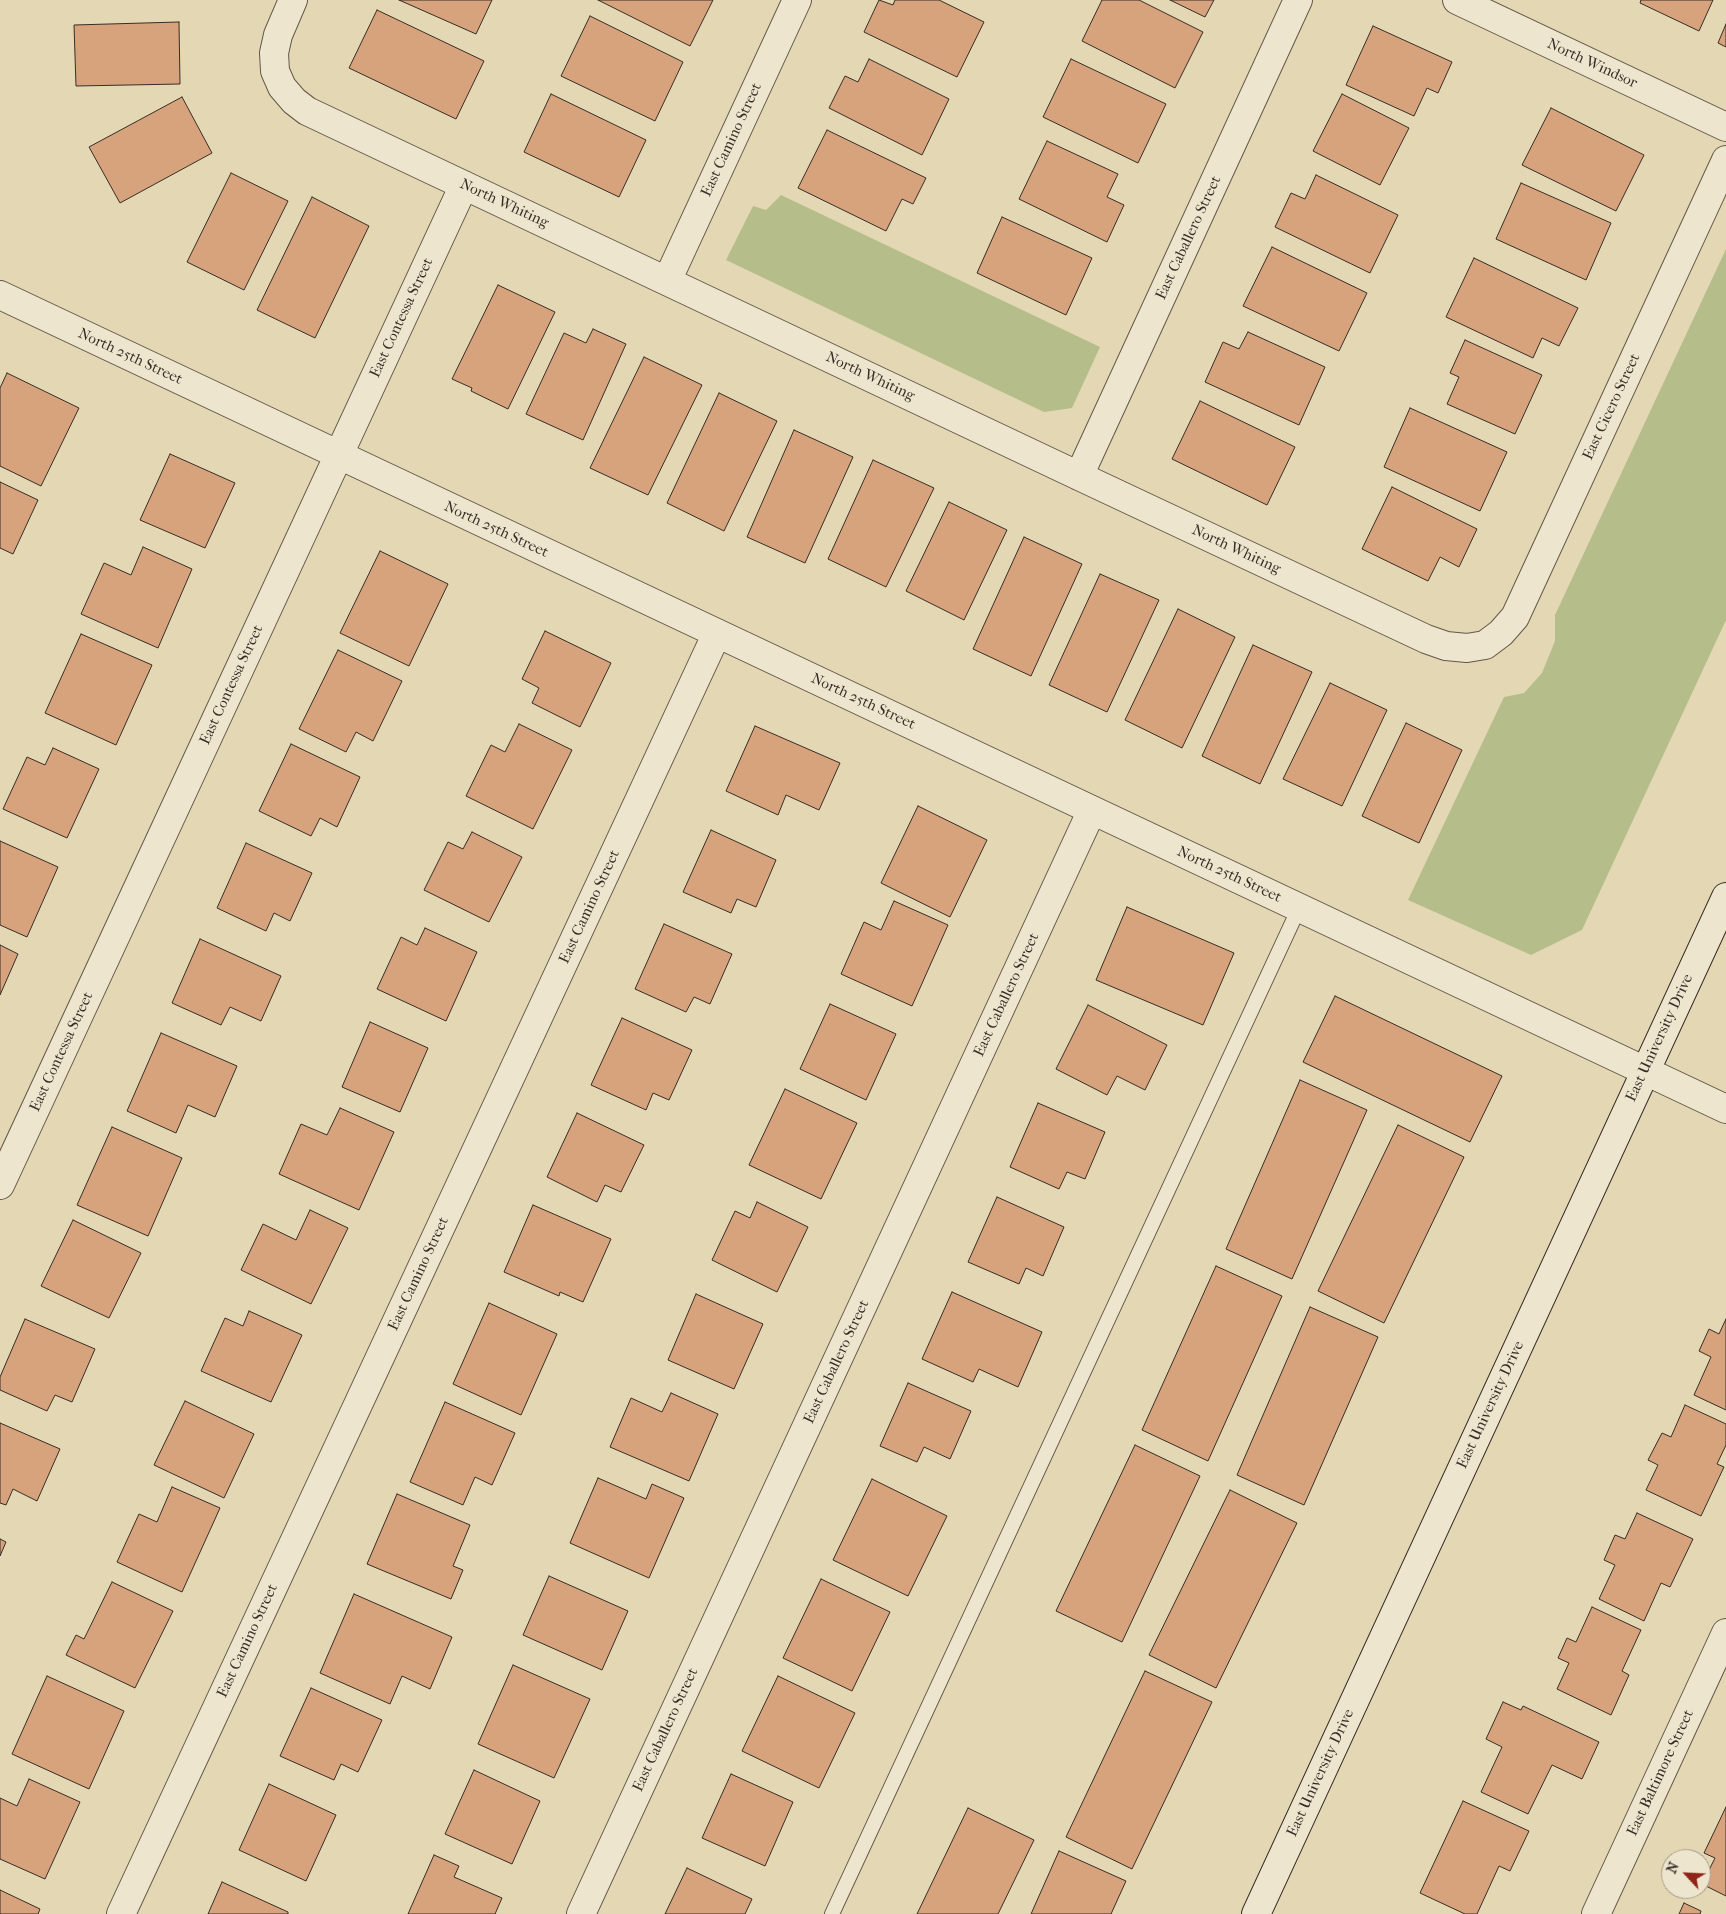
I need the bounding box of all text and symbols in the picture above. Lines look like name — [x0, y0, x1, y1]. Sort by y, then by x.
street label: North Windsor — [1544, 35, 1640, 93]
street label: East Camino Street — [698, 80, 766, 200]
street label: East Caballero Street — [1152, 173, 1226, 303]
street label: North Whiting — [457, 176, 551, 232]
street label: East Contessa Street — [366, 255, 438, 381]
street label: North 25th Street — [75, 325, 185, 389]
street label: North Whiting — [823, 349, 917, 405]
street label: East Cicero Street — [1579, 351, 1645, 463]
street label: North 25th Street — [441, 498, 551, 562]
street label: North Whiting — [1189, 522, 1283, 578]
street label: East Contessa Street — [196, 622, 268, 748]
street label: North 25th Street — [808, 670, 918, 734]
street label: North 25th Street — [1174, 843, 1284, 907]
street label: East Camino Street — [556, 847, 624, 967]
street label: East Caballero Street — [970, 930, 1044, 1060]
street label: East University Drive — [1623, 971, 1697, 1105]
street label: East Contessa Street — [26, 989, 98, 1115]
street label: East Camino Street — [385, 1214, 453, 1334]
street label: East Caballero Street — [800, 1297, 874, 1427]
street label: East University Drive — [1454, 1338, 1528, 1472]
street label: East Camino Street — [214, 1581, 282, 1701]
street label: East Caballero Street — [629, 1665, 703, 1795]
street label: East University Drive — [1284, 1706, 1358, 1840]
street label: East Baltimore Street — [1624, 1707, 1698, 1839]
north arrow — [1661, 1849, 1711, 1899]
text: N — [1663, 1859, 1683, 1876]

